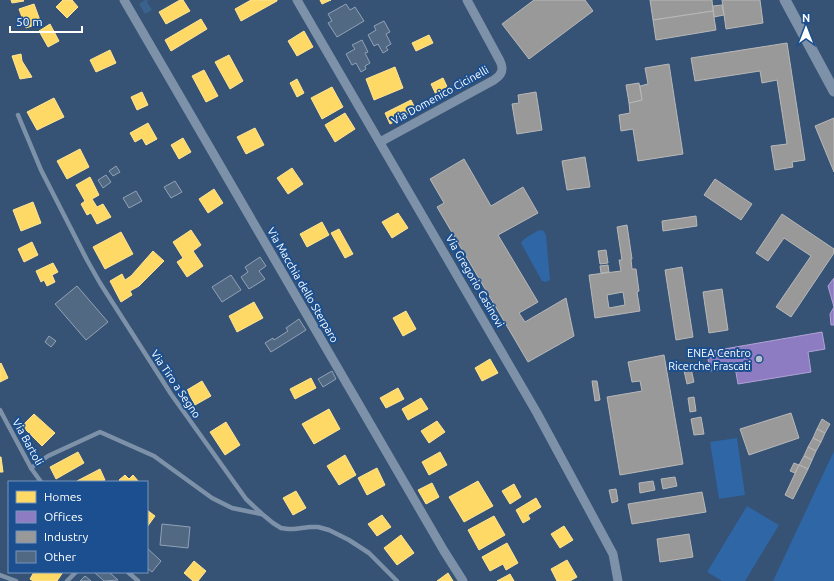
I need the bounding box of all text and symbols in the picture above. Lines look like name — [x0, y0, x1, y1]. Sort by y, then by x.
scale bar — [10, 8, 82, 34]
north arrow — [786, 8, 826, 48]
text: N — [802, 12, 810, 24]
text: 50 m — [16, 15, 43, 28]
street label: Via Domenico Cicinelli — [389, 63, 491, 127]
street label: Via Macchia dello Sterparo — [265, 225, 341, 345]
street label: Via Gregorio Casinovi — [444, 233, 506, 329]
place label: ENEA Centro Ricerche Frascati — [668, 347, 751, 372]
street label: Via Tiro a Segno — [149, 348, 203, 420]
marker: ENEA Centro Ricerche Frascati — [754, 354, 764, 364]
street label: Via Bartoli — [10, 417, 46, 467]
legend — [8, 481, 148, 573]
text: Homes — [44, 490, 82, 503]
text: Offices — [44, 510, 83, 523]
text: Industry — [44, 530, 89, 543]
text: Other — [44, 550, 77, 563]

